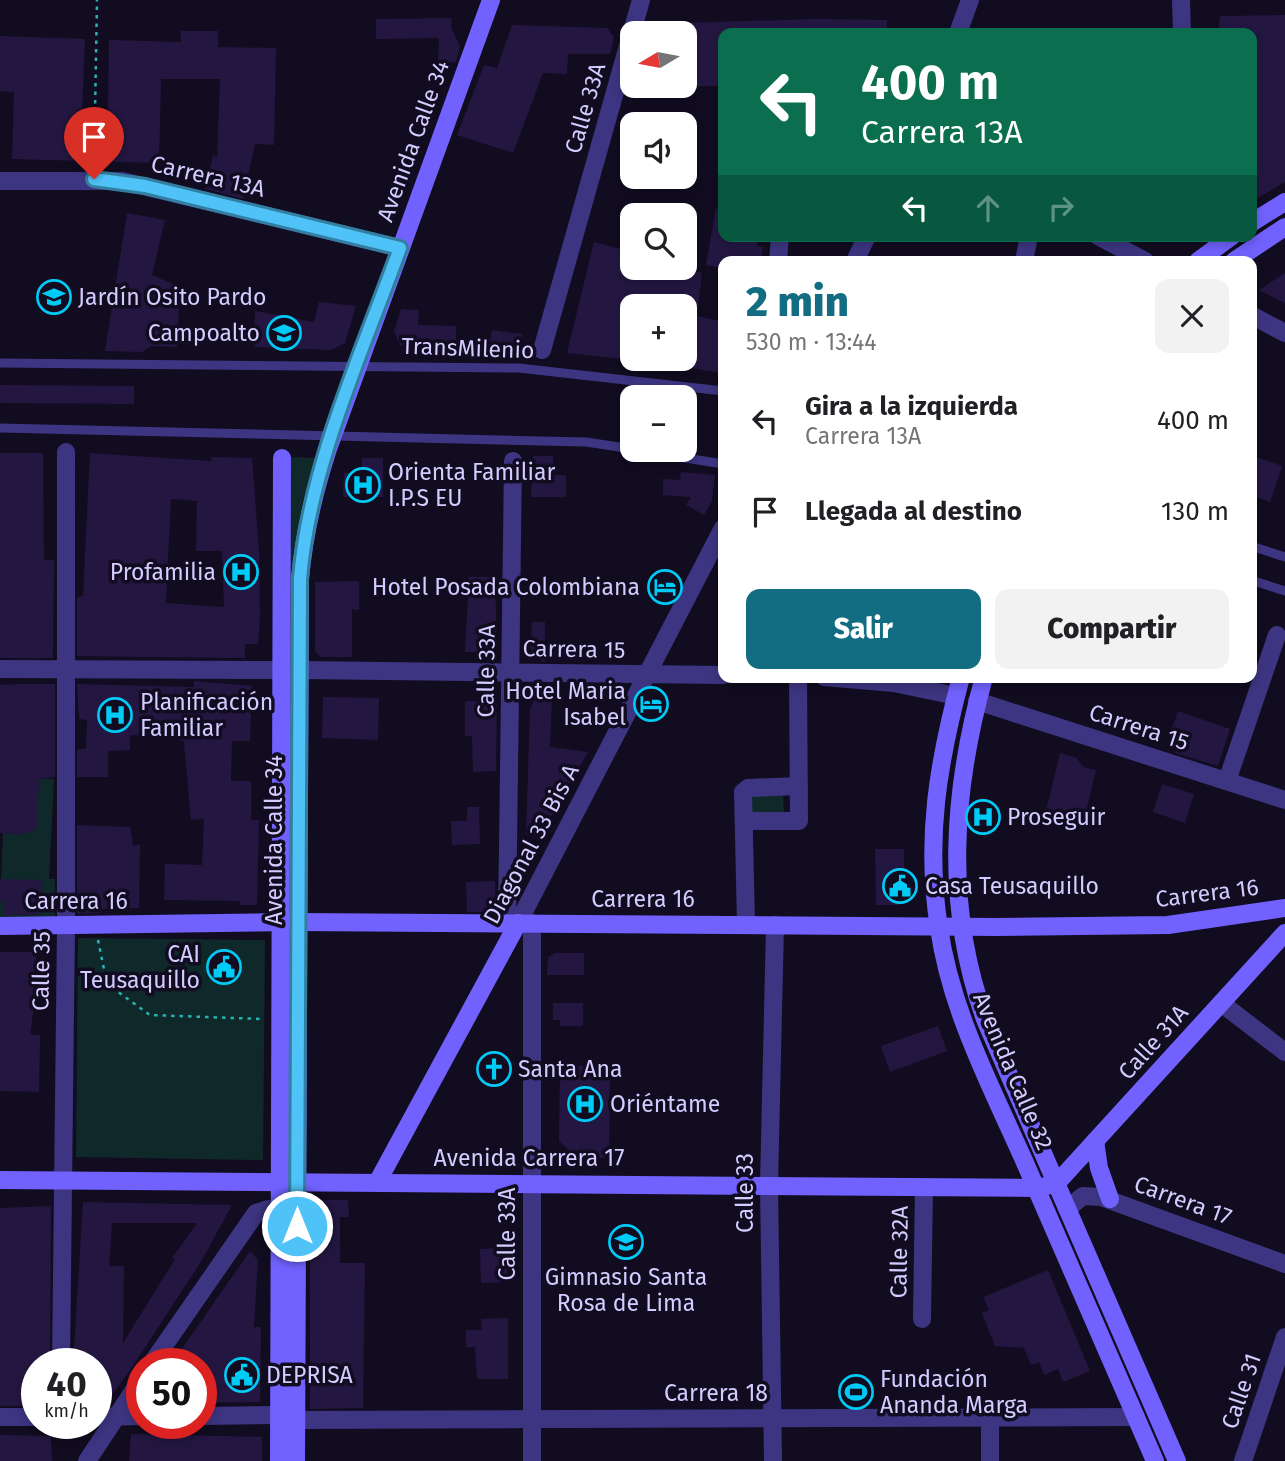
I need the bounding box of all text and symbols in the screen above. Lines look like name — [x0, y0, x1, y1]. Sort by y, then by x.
north arrow — [620, 21, 696, 98]
map controls — [620, 21, 697, 462]
text: 400 m — [861, 53, 999, 112]
street label: Avenida Calle 34 — [371, 56, 455, 226]
icon: left — [746, 56, 837, 147]
street label: Calle 33A — [559, 59, 612, 157]
pin — [64, 107, 124, 179]
button: sound — [620, 112, 697, 189]
text: Carrera 13A — [861, 113, 1022, 151]
icon: arrive — [75, 118, 113, 156]
street label: Carrera 13A — [148, 149, 268, 203]
icon: left — [896, 189, 934, 227]
icon: ahead — [969, 189, 1007, 227]
icon: right — [1042, 189, 1080, 227]
button: search — [620, 203, 697, 280]
text: 2 min — [746, 277, 849, 327]
school or university icon: Jardín Osito Pardo — [35, 278, 73, 316]
button: close — [1155, 279, 1229, 353]
place label: Jardín Osito Pardo — [78, 283, 266, 311]
button: + — [620, 294, 697, 371]
school or university icon: Campoalto — [265, 314, 303, 352]
place label: Campoalto — [148, 319, 260, 347]
text: 530 m · 13:44 — [746, 328, 877, 356]
street label: TransMilenio — [401, 332, 535, 364]
button: − — [620, 385, 697, 462]
text: Gira a la izquierda — [805, 391, 1018, 422]
icon: left — [746, 402, 784, 440]
text: 400 m — [1157, 405, 1229, 436]
text: Carrera 13A — [805, 422, 921, 450]
place label: Orienta Familiar I.P.S EU — [388, 458, 555, 512]
hospital icon: Orienta Familiar I.P.S EU — [344, 466, 382, 504]
icon: arrive — [746, 493, 784, 531]
text: Llegada al destino — [805, 496, 1022, 527]
text: 130 m — [1161, 496, 1229, 527]
hospital icon: Profamilia — [222, 553, 260, 591]
place label: Profamilia — [110, 558, 216, 586]
hotel icon: Hotel Posada Colombiana — [646, 568, 684, 606]
place label: Hotel Posada Colombiana — [372, 573, 640, 601]
button: Salir — [746, 589, 981, 669]
button: Compartir — [995, 589, 1229, 669]
street label: Calle 33A — [471, 623, 501, 718]
street label: Carrera 15 — [522, 634, 626, 664]
place label: Hotel Maria Isabel — [505, 677, 626, 731]
hotel icon: Hotel Maria Isabel — [632, 685, 670, 723]
place label: Planificación Familiar — [140, 688, 273, 742]
hospital icon: Planificación Familiar — [96, 696, 134, 734]
street label: Carrera 15 — [1086, 698, 1192, 756]
street label: Avenida Calle 34 — [260, 755, 288, 925]
street label: Diagonal 33 Bis A — [477, 759, 585, 929]
hospital icon: Proseguir — [964, 798, 1002, 836]
place label: Proseguir — [1007, 803, 1105, 831]
public building icon: Casa Teusaquillo — [881, 867, 919, 905]
place label: Casa Teusaquillo — [925, 872, 1099, 900]
street label: Carrera 16 — [1154, 873, 1260, 913]
street label: Carrera 16 — [591, 885, 695, 913]
street label: Carrera 16 — [24, 887, 128, 915]
street label: Calle 35 — [26, 931, 56, 1011]
place label: CAI Teusaquillo — [80, 940, 200, 994]
public building icon: CAI Teusaquillo — [205, 948, 243, 986]
street label: Avenida Calle 32 — [967, 988, 1059, 1154]
street label: Calle 31A — [1112, 998, 1194, 1085]
church icon: Santa Ana — [475, 1050, 513, 1088]
place label: Santa Ana — [518, 1055, 622, 1083]
hospital icon: Oriéntame — [566, 1085, 604, 1123]
place label: Oriéntame — [610, 1090, 720, 1118]
street label: Avenida Carrera 17 — [434, 1144, 624, 1172]
street label: Calle 33 — [731, 1153, 759, 1233]
street label: Carrera 17 — [1130, 1169, 1236, 1231]
street label: Calle 33A — [493, 1187, 521, 1281]
position arrow — [260, 1189, 334, 1263]
street label: Calle 32A — [884, 1205, 914, 1299]
school or university icon: Gimnasio Santa Rosa de Lima — [607, 1223, 645, 1261]
place label: Gimnasio Santa Rosa de Lima — [545, 1263, 707, 1317]
speed limit sign: 50 — [126, 1348, 217, 1439]
street label: Calle 31 — [1215, 1350, 1267, 1432]
public building icon: DEPRISA — [223, 1356, 261, 1394]
place label: DEPRISA — [266, 1361, 354, 1389]
text: 40 — [46, 1363, 87, 1405]
place label: Fundación Ananda Marga — [880, 1365, 1028, 1419]
sports icon: Fundación Ananda Marga — [837, 1373, 875, 1411]
street label: Carrera 18 — [664, 1379, 768, 1407]
text: km/h — [44, 1400, 89, 1422]

